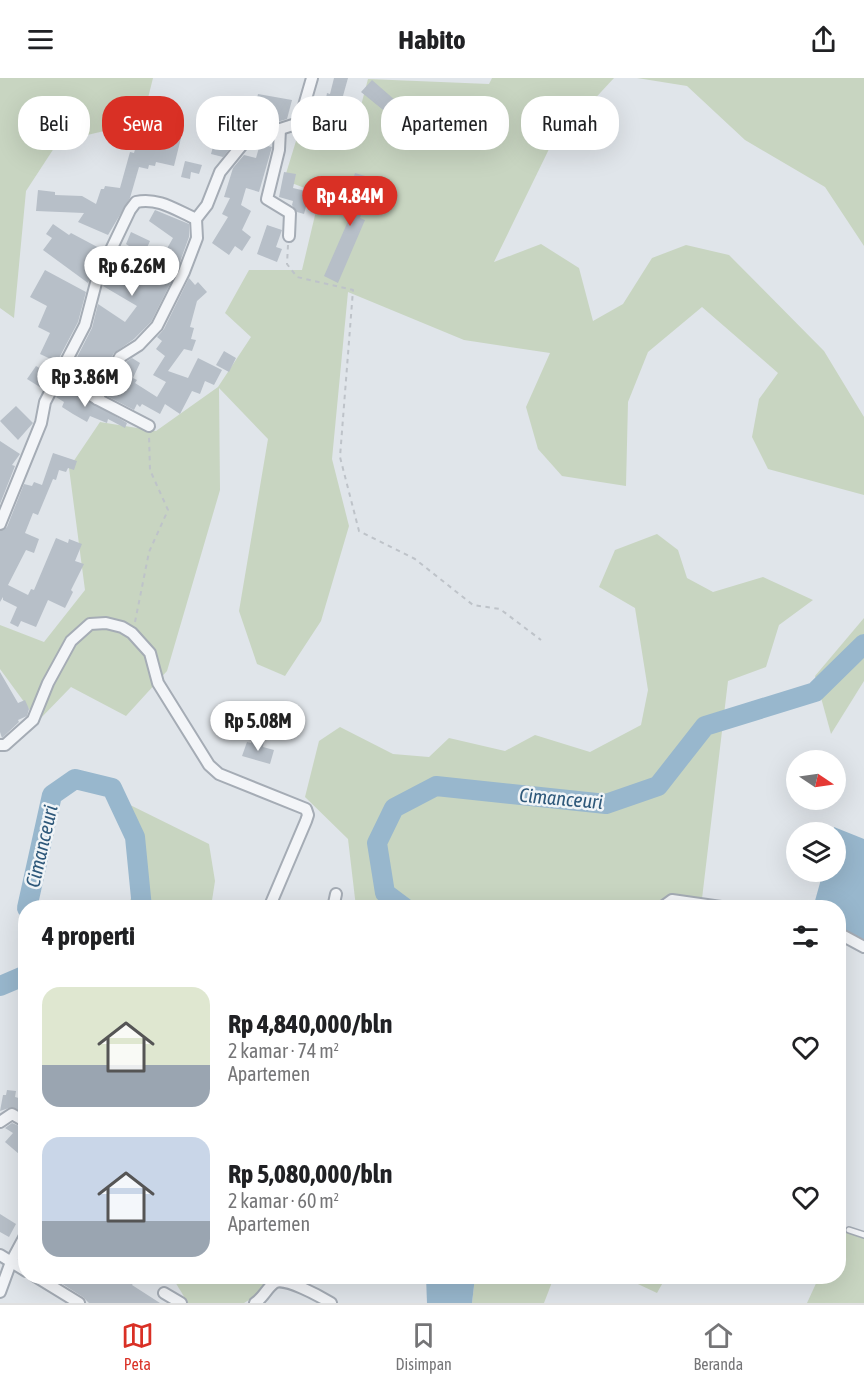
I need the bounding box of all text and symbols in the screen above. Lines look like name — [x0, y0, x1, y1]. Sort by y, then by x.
icon: menu — [24, 23, 57, 56]
icon: share — [807, 23, 840, 56]
text: Habito — [398, 24, 466, 55]
chip: Beli — [18, 96, 90, 150]
chip: Sewa — [102, 96, 184, 150]
chip: Filter — [196, 96, 279, 150]
chip: Baru — [291, 96, 369, 150]
chip: Apartemen — [381, 96, 509, 150]
chip: Rumah — [521, 96, 619, 150]
pin: Rp 4.84M — [288, 176, 412, 227]
text: Rp 4.84M — [316, 184, 384, 207]
pin: Rp 6.26M — [70, 246, 194, 297]
text: Rp 6.26M — [98, 254, 166, 277]
pin: Rp 3.86M — [23, 357, 147, 408]
text: Rp 3.86M — [51, 365, 119, 388]
pin: Rp 5.08M — [196, 701, 320, 752]
text: Rp 5.08M — [224, 709, 292, 732]
north arrow — [786, 750, 846, 810]
map controls — [786, 750, 846, 882]
water label: Cimanceuri — [518, 783, 604, 813]
water label: Cimanceuri — [20, 802, 62, 889]
button: layers — [786, 822, 846, 882]
icon: filters — [789, 920, 822, 953]
text: 4 properti — [42, 921, 135, 951]
text: Rp 4,840,000/bln — [228, 1009, 392, 1039]
icon: home — [90, 1011, 162, 1083]
icon: heart — [789, 1031, 822, 1064]
text: 2 kamar · 74 m² — [228, 1039, 339, 1062]
text: Apartemen — [228, 1062, 310, 1085]
text: Rp 5,080,000/bln — [228, 1159, 392, 1189]
icon: home — [90, 1161, 162, 1233]
icon: heart — [789, 1181, 822, 1214]
text: 2 kamar · 60 m² — [228, 1189, 339, 1212]
text: Apartemen — [228, 1212, 310, 1235]
tab: Peta — [121, 1319, 154, 1373]
tab: Disimpan — [396, 1319, 452, 1373]
tab: Beranda — [694, 1319, 743, 1373]

